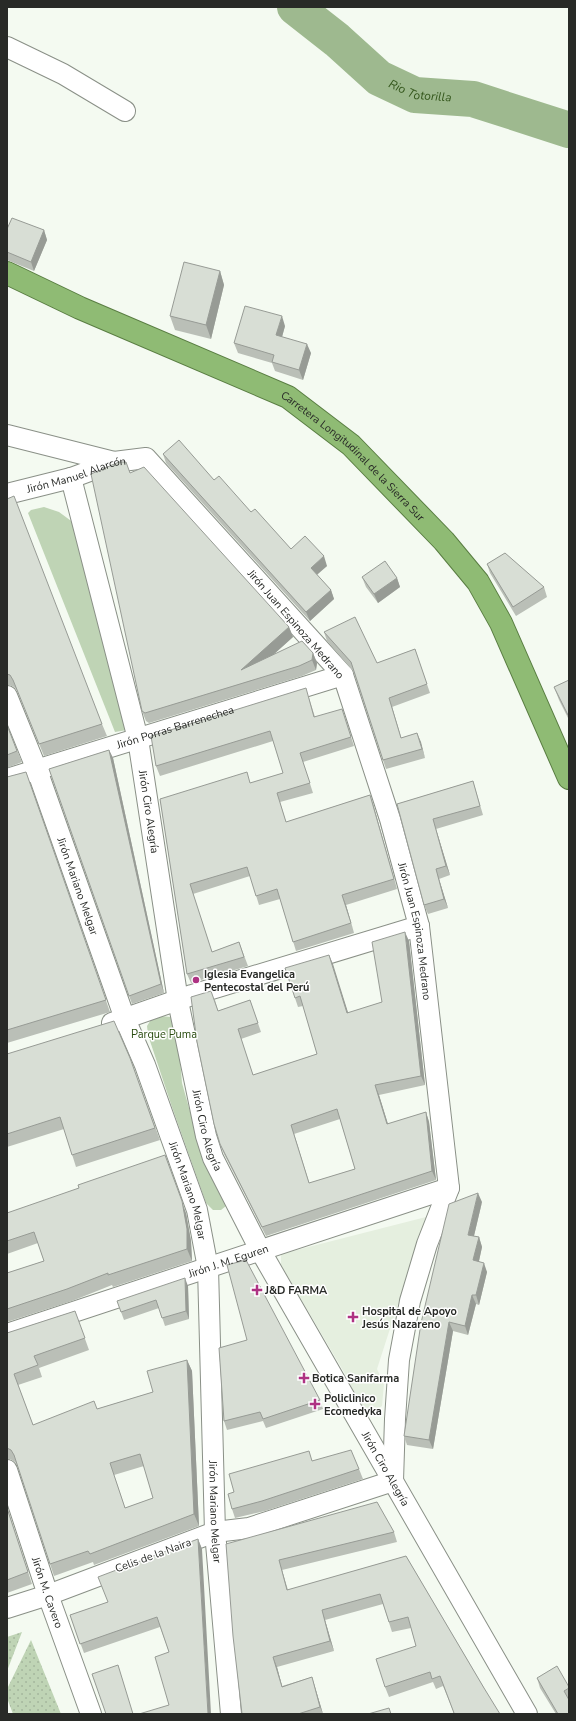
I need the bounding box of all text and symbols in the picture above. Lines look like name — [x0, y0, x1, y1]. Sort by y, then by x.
water label: Rio Totorilla — [386, 76, 452, 106]
street label: Carretera Longitudinal de la Sierra Sur — [279, 388, 428, 525]
street label: Jirón Manuel Alarcón — [24, 454, 127, 497]
street label: Jirón Juan Espinoza Medrano — [243, 566, 347, 682]
street label: Jirón Porras Barrenechea — [114, 702, 236, 753]
street label: Jirón Ciro Alegría — [135, 768, 162, 855]
street label: Jirón Mariano Melgar — [53, 834, 102, 937]
street label: Jirón Juan Espinoza Medrano — [394, 860, 434, 1001]
place label: Iglesia Evangelica Pentecostal del Perú — [204, 967, 309, 995]
marker: Iglesia Evangelica Pentecostal del Perú — [191, 975, 201, 985]
park label: Parque Puma — [131, 1027, 197, 1042]
street label: Jirón Ciro Alegría — [188, 1087, 225, 1174]
street label: Jirón Mariano Melgar — [165, 1138, 210, 1241]
street label: Jirón J. M. Eguren — [185, 1241, 270, 1282]
place label: J&D FARMA — [264, 1283, 328, 1298]
marker: J&D FARMA — [252, 1285, 262, 1295]
place label: Hospital de Apoyo Jesús Nazareno — [361, 1304, 457, 1332]
marker: Hospital de Apoyo Jesús Nazareno — [347, 1311, 359, 1323]
place label: Botica Sanifarma — [312, 1371, 399, 1386]
marker: Botica Sanifarma — [299, 1373, 309, 1383]
place label: Policlinico Ecomedyka — [324, 1391, 382, 1419]
marker: Policlinico Ecomedyka — [309, 1398, 321, 1410]
street label: Jirón Ciro Alegría — [357, 1428, 413, 1509]
street label: Jirón Mariano Melgar — [205, 1459, 225, 1564]
street label: Celis de la Naira — [113, 1535, 193, 1576]
street label: Jirón M. Cavero — [28, 1554, 66, 1630]

